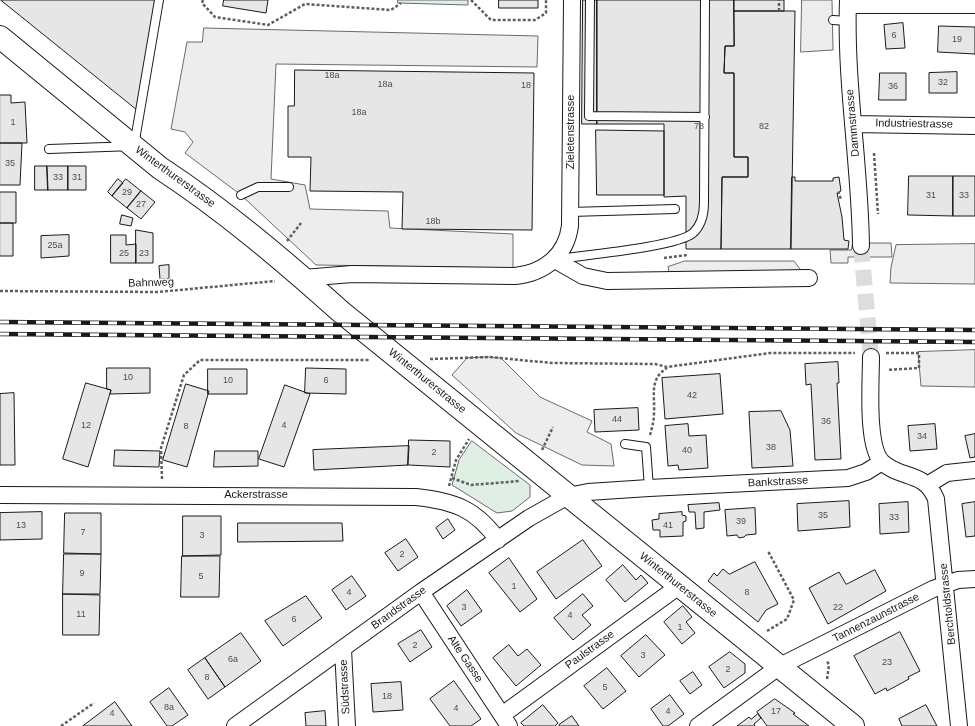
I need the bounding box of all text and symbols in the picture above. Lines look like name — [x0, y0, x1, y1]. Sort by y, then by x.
house number: 6 — [891, 31, 897, 41]
house number: 19 — [952, 35, 962, 45]
house number: 18a — [324, 71, 340, 81]
house number: 32 — [938, 78, 948, 88]
house number: 18a — [377, 80, 393, 90]
house number: 18 — [521, 81, 531, 91]
house number: 36 — [888, 82, 898, 92]
street label: Dammstrasse — [843, 89, 863, 157]
street label: Zieletenstrasse — [564, 95, 578, 169]
house number: 18a — [351, 108, 367, 118]
street label: Industriestrasse — [875, 117, 953, 131]
house number: 1 — [10, 118, 16, 128]
house number: 78 — [694, 122, 704, 132]
house number: 82 — [759, 122, 769, 132]
street label: Winterthurerstrasse — [132, 143, 218, 211]
house number: 35 — [5, 159, 15, 169]
house number: 33 — [53, 173, 63, 183]
house number: 31 — [72, 173, 82, 183]
house number: 29 — [122, 188, 132, 198]
house number: 31 — [926, 191, 936, 201]
house number: 33 — [959, 191, 969, 201]
house number: 27 — [136, 200, 146, 210]
house number: 18b — [425, 217, 441, 227]
house number: 25a — [47, 241, 63, 251]
house number: 25 — [119, 249, 129, 259]
house number: 23 — [139, 249, 149, 259]
street label: Bahnweg — [128, 276, 174, 290]
street label: Winterthurerstrasse — [386, 346, 468, 416]
house number: 10 — [123, 373, 133, 383]
house number: 10 — [223, 376, 233, 386]
house number: 6 — [323, 376, 329, 386]
house number: 42 — [687, 391, 697, 401]
house number: 44 — [612, 415, 622, 425]
house number: 36 — [821, 417, 831, 427]
house number: 12 — [81, 421, 91, 431]
house number: 4 — [281, 421, 287, 431]
house number: 8 — [183, 422, 189, 432]
house number: 34 — [917, 432, 927, 442]
house number: 38 — [766, 443, 776, 453]
house number: 40 — [682, 446, 692, 456]
house number: 2 — [431, 448, 437, 458]
street label: Bankstrasse — [747, 474, 809, 490]
street label: Ackerstrasse — [224, 488, 288, 502]
house number: 35 — [818, 511, 828, 521]
house number: 33 — [889, 513, 899, 523]
house number: 39 — [736, 517, 746, 527]
house number: 13 — [16, 521, 26, 531]
house number: 41 — [663, 521, 673, 531]
house number: 7 — [80, 528, 86, 538]
house number: 3 — [199, 531, 205, 541]
house number: 2 — [399, 550, 405, 560]
street label: Winterthurerstrasse — [637, 550, 719, 620]
street label: Berchtoldstrasse — [937, 563, 959, 645]
house number: 9 — [79, 569, 85, 579]
house number: 5 — [198, 572, 204, 582]
house number: 1 — [511, 582, 517, 592]
street label: Brandstrasse — [369, 584, 429, 632]
house number: 4 — [346, 588, 352, 598]
house number: 8 — [744, 588, 750, 598]
street label: Tannenzaunstrasse — [831, 590, 921, 646]
house number: 3 — [461, 603, 467, 613]
house number: 22 — [833, 603, 843, 613]
house number: 11 — [76, 610, 86, 620]
house number: 4 — [567, 611, 573, 621]
house number: 6 — [291, 615, 297, 625]
house number: 1 — [677, 623, 683, 633]
street label: Paulstrasse — [563, 628, 617, 672]
street label: Alte Gasse — [444, 633, 486, 685]
house number: 2 — [412, 641, 418, 651]
house number: 3 — [640, 651, 646, 661]
house number: 6a — [228, 655, 238, 665]
house number: 23 — [882, 658, 892, 668]
street label: Südstrasse — [337, 659, 353, 715]
house number: 2 — [725, 665, 731, 675]
house number: 8 — [204, 673, 210, 683]
house number: 5 — [602, 683, 608, 693]
house number: 18 — [382, 692, 392, 702]
house number: 8a — [164, 703, 174, 713]
house number: 4 — [453, 704, 459, 714]
house number: 4 — [665, 707, 671, 717]
house number: 17 — [771, 707, 781, 717]
house number: 4 — [109, 709, 115, 719]

